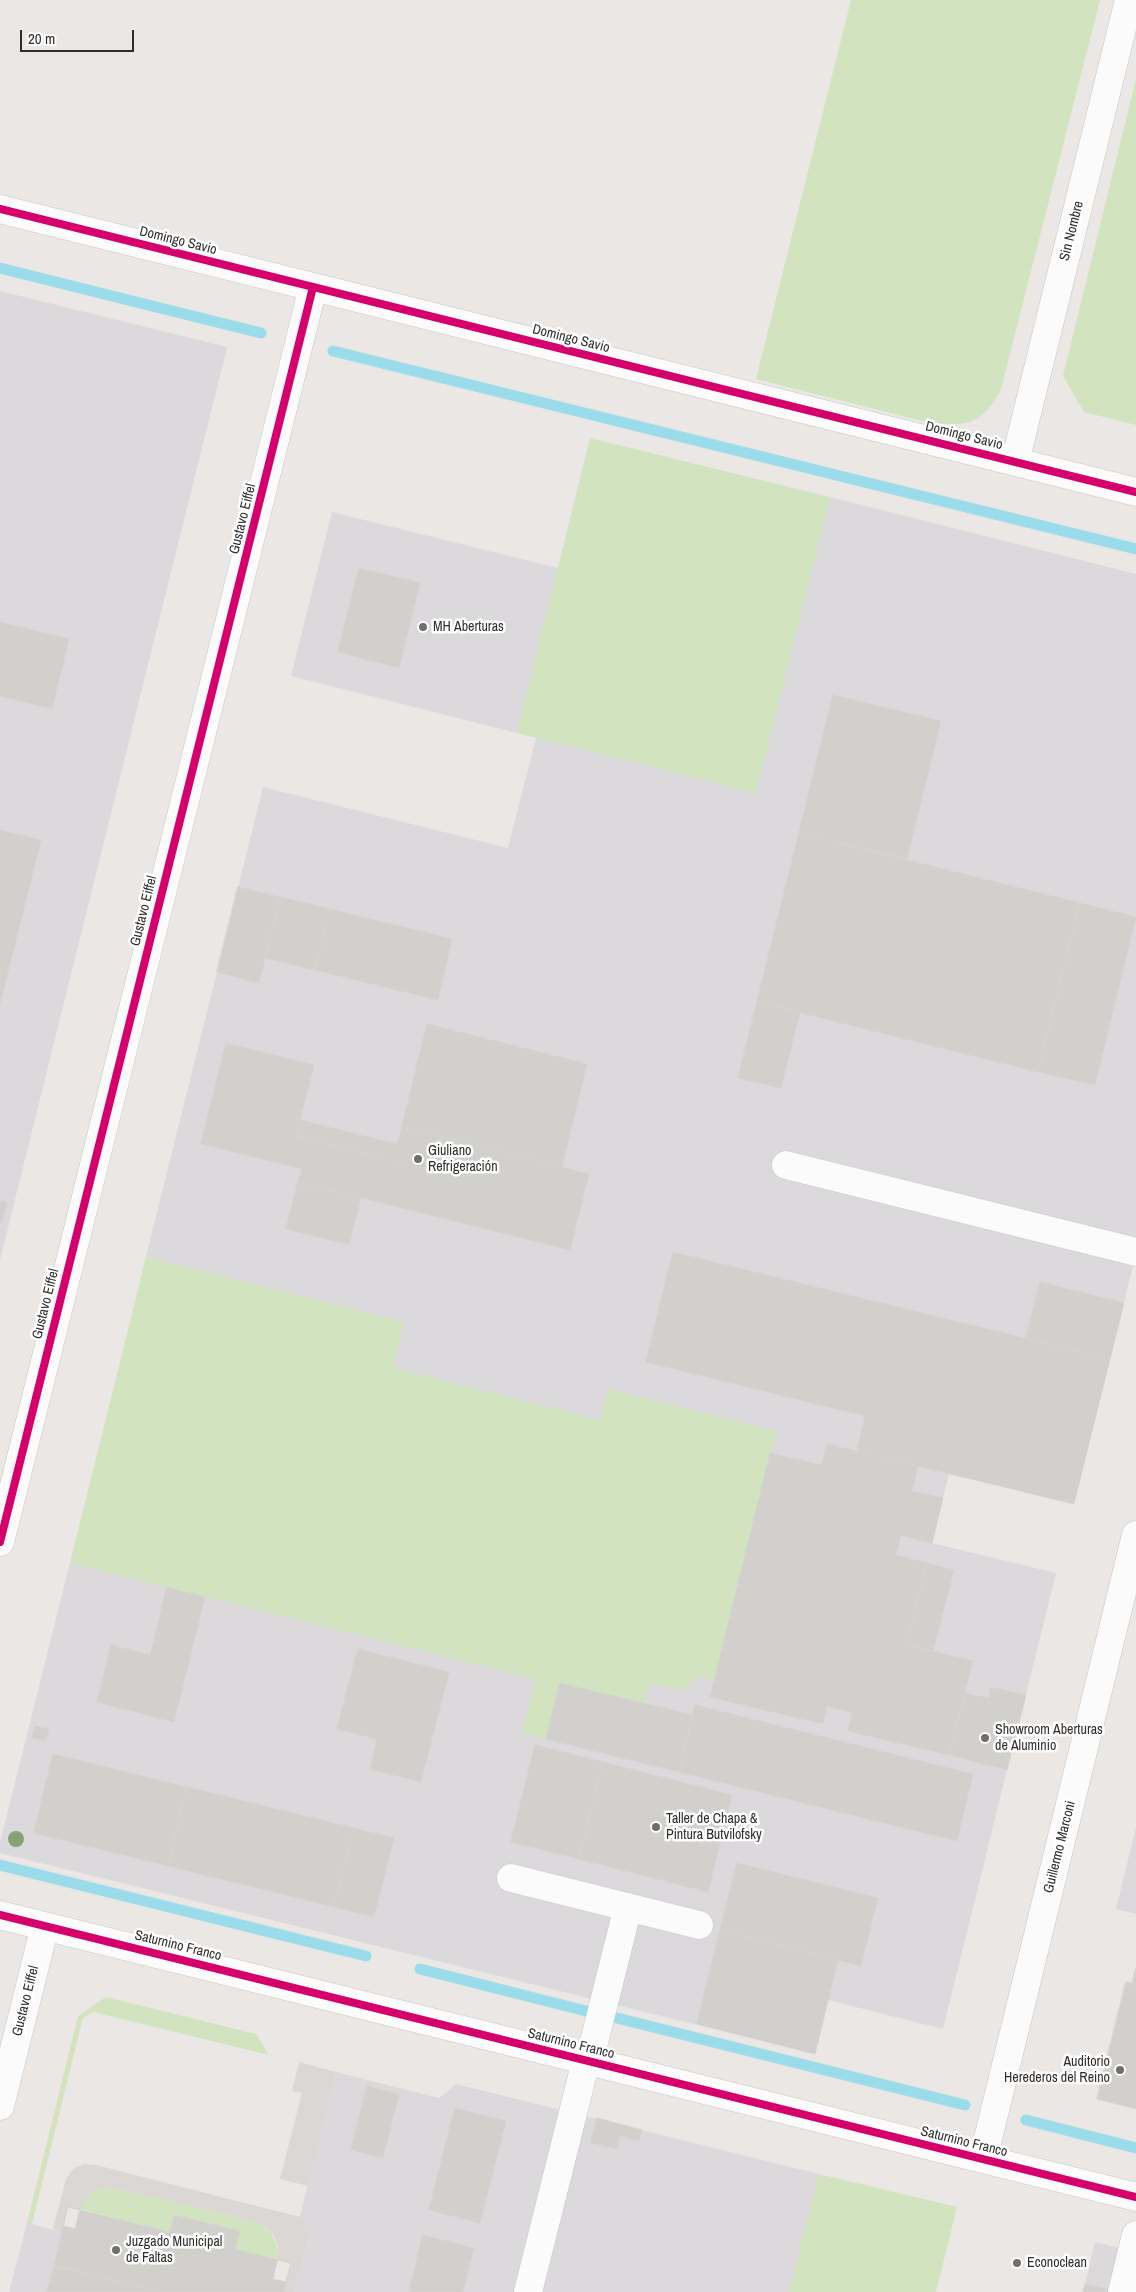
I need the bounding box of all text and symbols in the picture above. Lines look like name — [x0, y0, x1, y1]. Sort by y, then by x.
scale bar — [22, 20, 136, 52]
text: 20 m — [28, 28, 55, 49]
street label: Sin Nombre — [1056, 199, 1088, 263]
street label: Domingo Savio — [138, 223, 218, 259]
street label: Domingo Savio — [531, 321, 611, 357]
street label: Domingo Savio — [924, 418, 1004, 454]
street label: Gustavo Eiffel — [226, 482, 260, 556]
place label: MH Aberturas — [433, 619, 504, 635]
marker: MH Aberturas — [417, 621, 429, 633]
street label: Gustavo Eiffel — [127, 874, 161, 948]
place label: Giuliano Refrigeración — [428, 1143, 498, 1176]
marker: Giuliano Refrigeración — [412, 1153, 424, 1165]
street label: Gustavo Eiffel — [29, 1267, 63, 1341]
place label: Showroom Aberturas de Aluminio — [995, 1722, 1103, 1754]
marker: Showroom Aberturas de Aluminio — [979, 1732, 991, 1744]
street label: Guillermo Marconi — [1040, 1799, 1080, 1895]
place label: Taller de Chapa & Pintura Butvilofsky — [666, 1811, 762, 1844]
marker: Taller de Chapa & Pintura Butvilofsky — [650, 1821, 662, 1833]
street label: Saturnino Franco — [133, 1927, 223, 1965]
street label: Gustavo Eiffel — [9, 1964, 43, 2038]
street label: Saturnino Franco — [526, 2025, 616, 2063]
place label: Auditorio Herederos del Reino — [1004, 2054, 1110, 2086]
marker: Auditorio Herederos del Reino — [1114, 2064, 1126, 2076]
street label: Saturnino Franco — [919, 2123, 1009, 2161]
place label: Juzgado Municipal de Faltas — [126, 2234, 222, 2266]
marker: Juzgado Municipal de Faltas — [110, 2244, 122, 2256]
place label: Econoclean — [1027, 2255, 1087, 2271]
marker: Econoclean — [1011, 2257, 1023, 2269]

